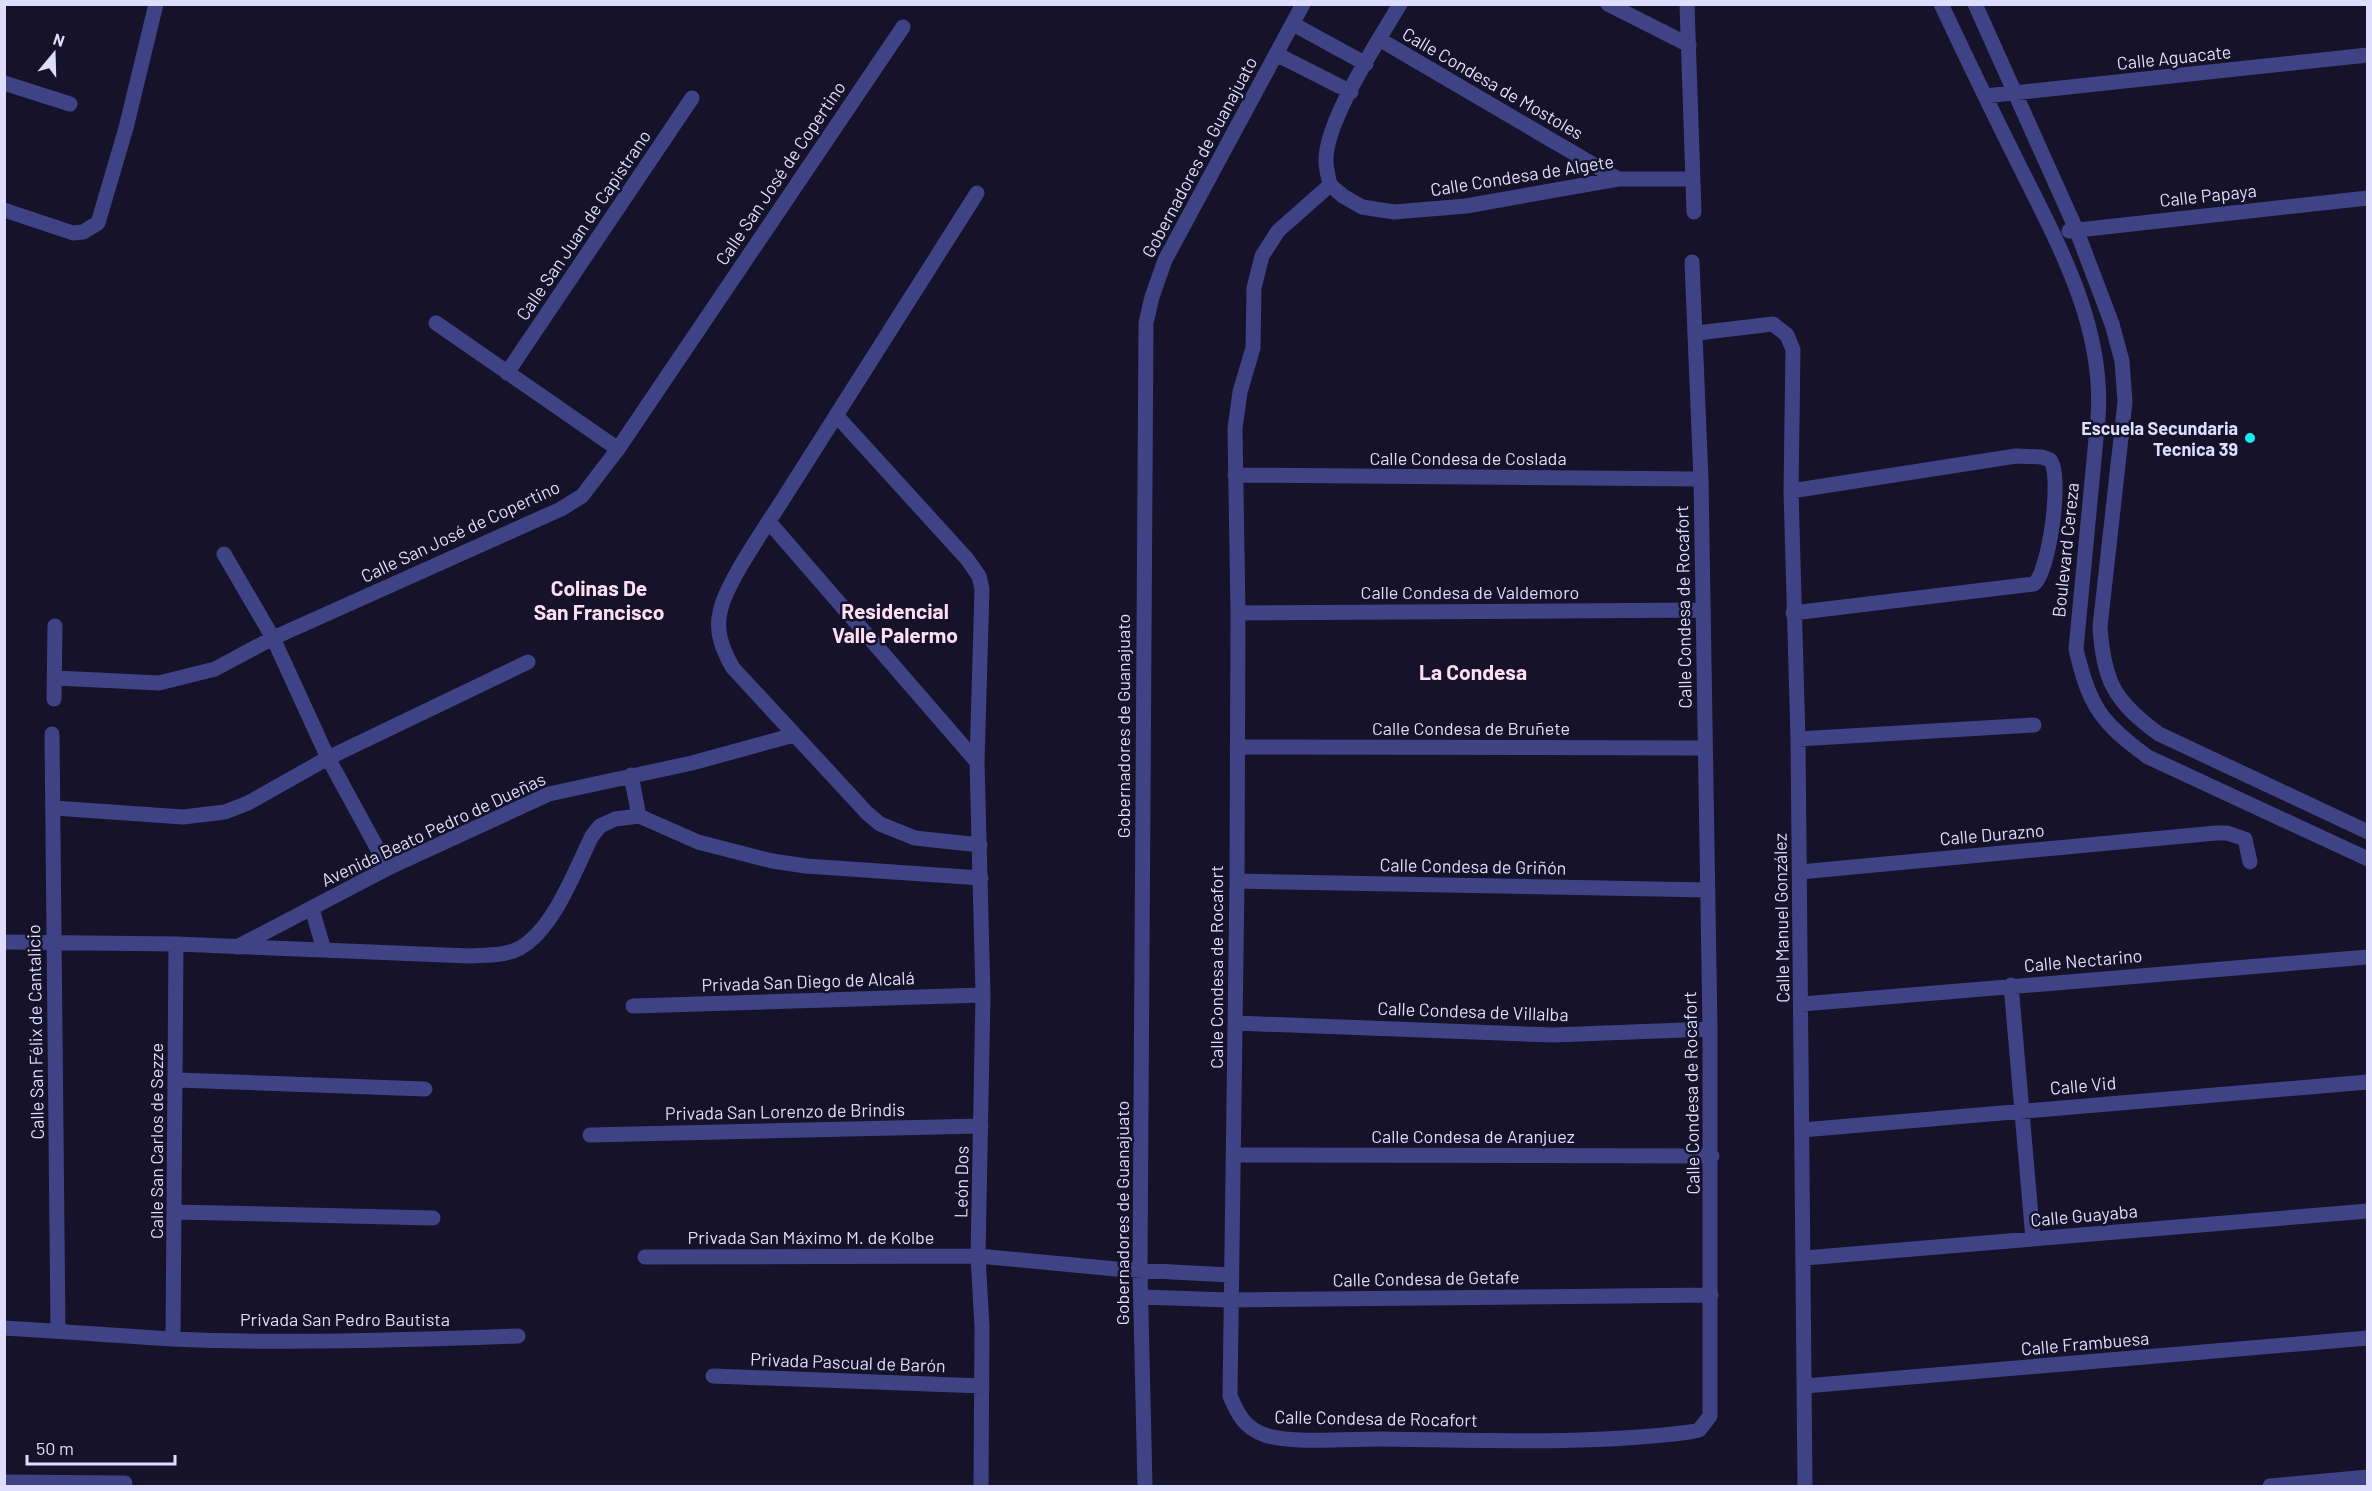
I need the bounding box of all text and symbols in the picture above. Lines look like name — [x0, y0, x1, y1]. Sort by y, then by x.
street label: Calle Condesa de Mostoles — [1399, 22, 1587, 144]
north arrow — [24, 24, 84, 84]
text: N — [51, 29, 67, 50]
street label: Calle Aguacate — [2116, 40, 2232, 74]
street label: Gobernadores de Guanajuato — [1137, 53, 1261, 261]
street label: Calle San José de Copertino — [710, 77, 850, 269]
street label: Calle San Juan de Capistrano — [511, 126, 655, 324]
street label: Calle Condesa de Algete — [1429, 150, 1615, 200]
street label: Calle Papaya — [2158, 179, 2258, 211]
place label: Escuela Secundaria Tecnica 39 — [2081, 417, 2238, 460]
marker: Escuela Secundaria Tecnica 39 — [2243, 431, 2257, 445]
street label: Calle Condesa de Coslada — [1369, 447, 1567, 469]
street label: Calle San José de Copertino — [357, 475, 563, 587]
street label: Boulevard Cereza — [2047, 481, 2083, 619]
street label: Calle Condesa de Rocafort — [1670, 505, 1696, 709]
district label: Colinas De San Francisco — [534, 575, 664, 624]
street label: Calle Condesa de Valdemoro — [1361, 581, 1579, 603]
district label: Residencial Valle Palermo — [832, 598, 958, 647]
street label: Gobernadores de Guanajuato — [1112, 614, 1134, 838]
district label: La Condesa — [1419, 659, 1527, 684]
street label: Calle Condesa de Bruñete — [1372, 717, 1570, 739]
street label: Avenida Beato Pedro de Dueñas — [317, 767, 549, 891]
street label: Calle Durazno — [1939, 818, 2045, 850]
street label: Calle Manuel González — [1769, 833, 1793, 1003]
street label: Calle Condesa de Griñón — [1379, 853, 1567, 879]
street label: Calle Condesa de Rocafort — [1205, 865, 1227, 1069]
street label: Calle San Félix de Cantalicio — [22, 924, 48, 1140]
street label: Calle Nectarino — [2023, 944, 2143, 976]
street label: Privada San Diego de Alcalá — [701, 966, 915, 996]
street label: Calle Condesa de Rocafort — [1678, 991, 1704, 1195]
street label: Calle Condesa de Villalba — [1377, 997, 1569, 1025]
street label: Calle San Carlos de Sezze — [145, 1043, 167, 1239]
street label: Calle Vid — [2049, 1071, 2117, 1099]
street label: Privada San Lorenzo de Brindis — [665, 1098, 905, 1124]
street label: Gobernadores de Guanajuato — [1111, 1101, 1133, 1325]
street label: Calle Condesa de Aranjuez — [1371, 1125, 1575, 1147]
street label: León Dos — [949, 1146, 973, 1218]
street label: Calle Guayaba — [2029, 1199, 2139, 1231]
street label: Privada San Máximo M. de Kolbe — [688, 1226, 934, 1248]
street label: Calle Condesa de Getafe — [1332, 1265, 1520, 1291]
street label: Privada San Pedro Bautista — [240, 1308, 450, 1330]
street label: Calle Frambuesa — [2020, 1326, 2150, 1360]
street label: Privada Pascual de Barón — [750, 1348, 946, 1376]
street label: Calle Condesa de Rocafort — [1274, 1405, 1478, 1431]
scale bar — [27, 1428, 176, 1466]
text: 50 m — [36, 1437, 74, 1459]

